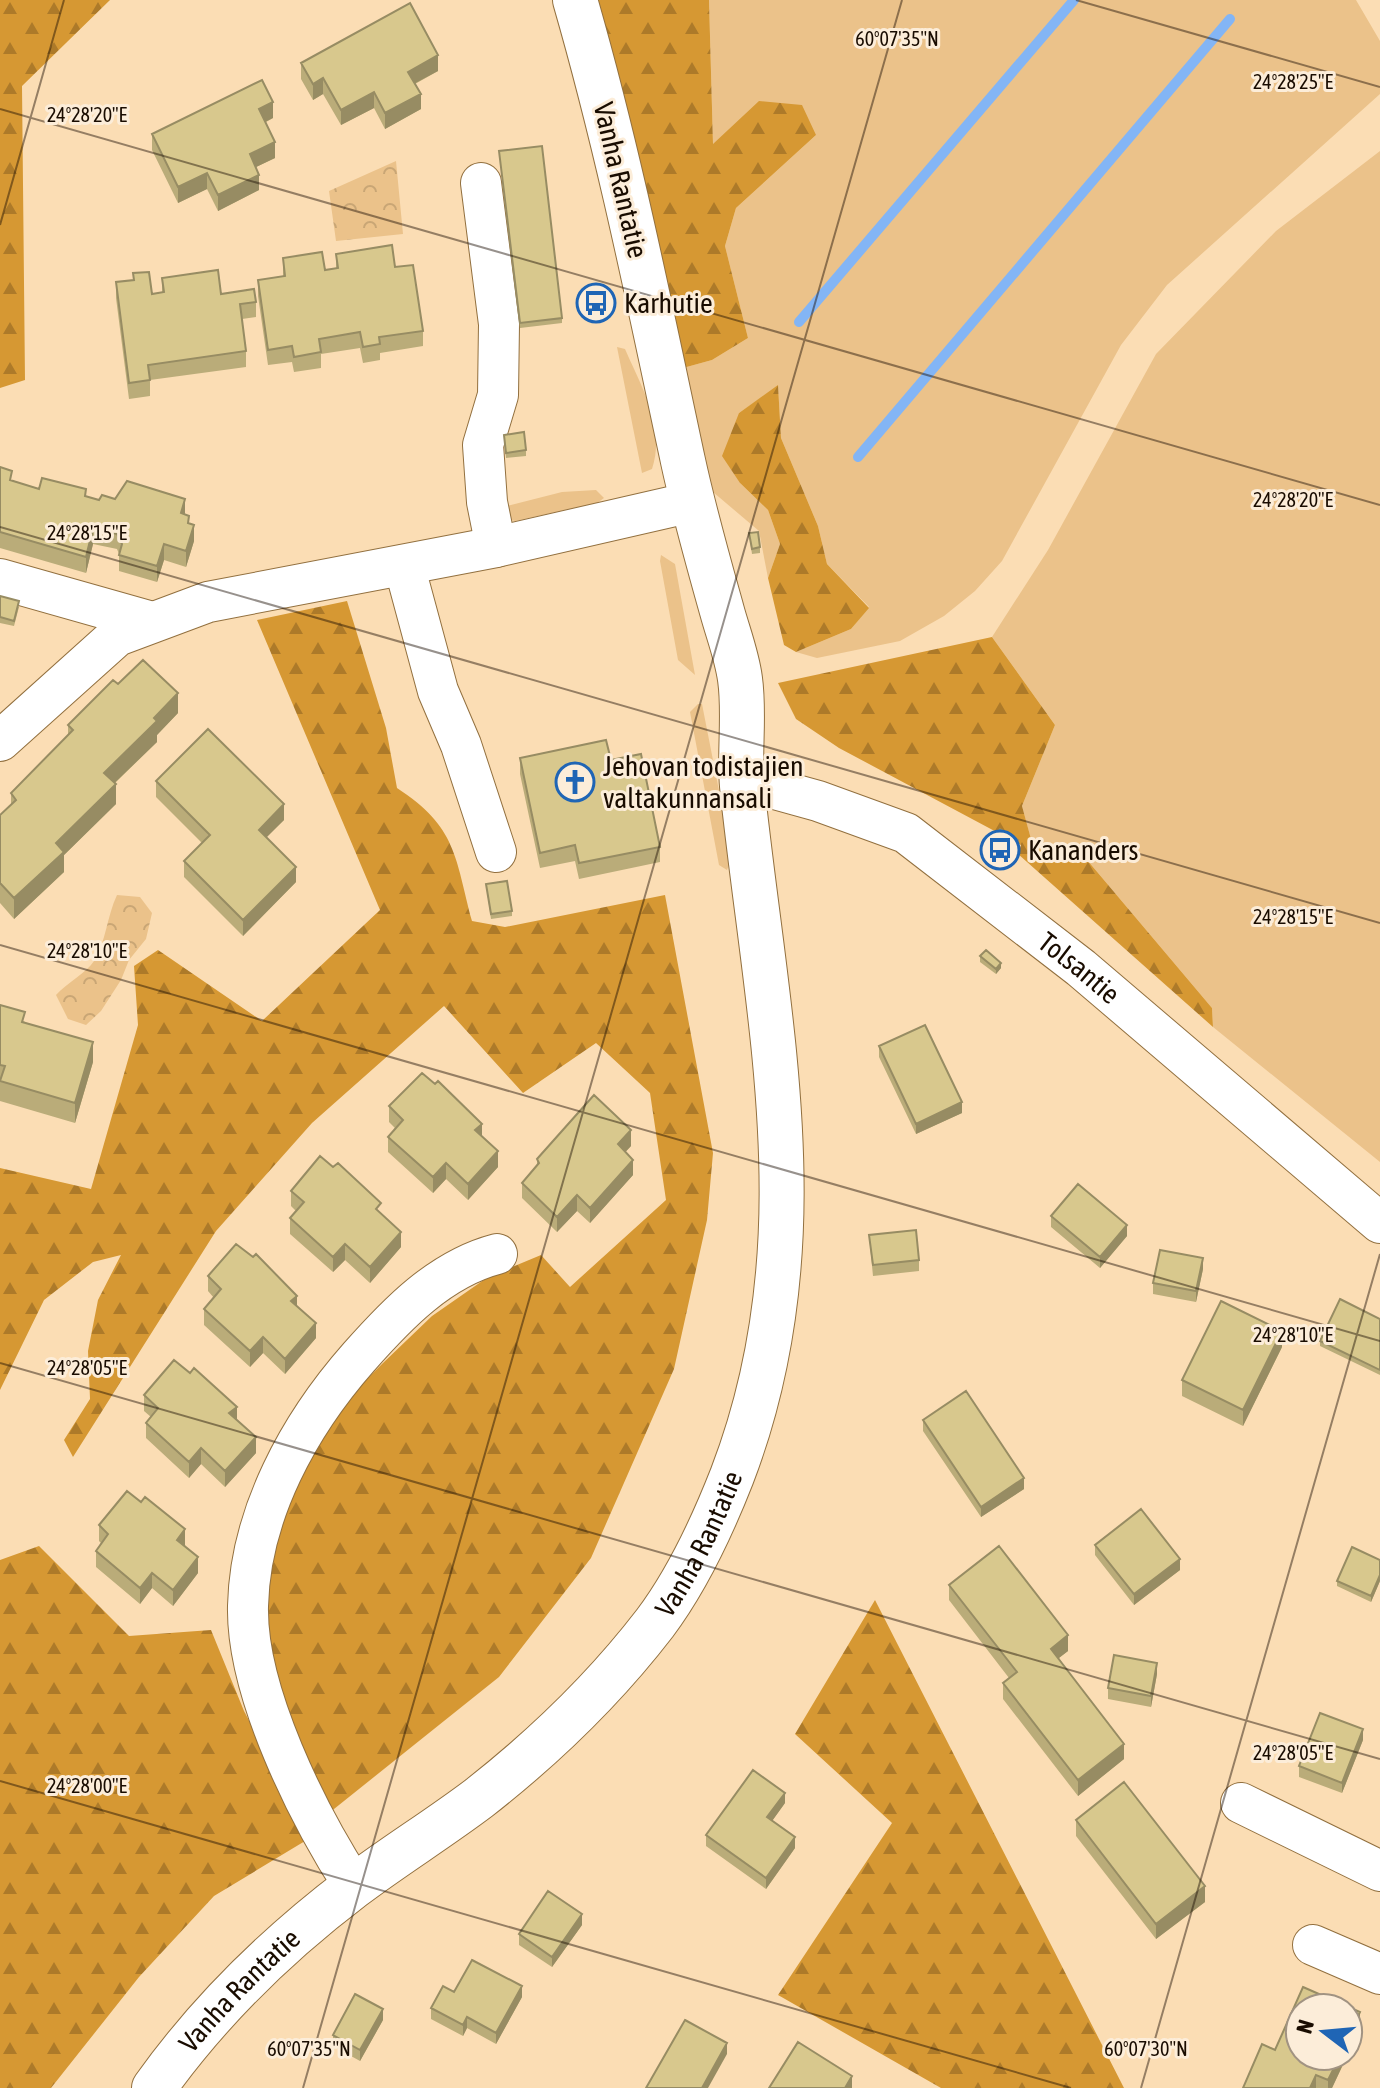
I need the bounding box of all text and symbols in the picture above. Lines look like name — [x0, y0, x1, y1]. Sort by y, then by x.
text: 60°07'35"N — [855, 27, 939, 50]
text: 24°28'25"E — [1253, 70, 1334, 93]
street label: Vanha Rantatie — [588, 99, 654, 261]
text: 24°28'20"E — [47, 103, 128, 126]
bus stop icon: Karhutie — [575, 282, 617, 324]
place label: Karhutie — [624, 287, 713, 319]
text: 24°28'20"E — [1253, 488, 1334, 511]
text: 24°28'15"E — [47, 521, 128, 544]
place label: Jehovan todistajien valtakunnansali — [603, 750, 804, 814]
church icon: Jehovan todistajien valtakunnansali — [554, 761, 596, 803]
bus stop icon: Kananders — [979, 829, 1021, 871]
place label: Kananders — [1028, 834, 1139, 866]
text: 24°28'15"E — [1253, 905, 1334, 928]
street label: Tolsantie — [1032, 925, 1126, 1010]
text: 24°28'10"E — [47, 939, 128, 962]
text: 24°28'10"E — [1253, 1323, 1334, 1346]
text: 24°28'05"E — [47, 1356, 128, 1379]
street label: Vanha Rantatie — [649, 1466, 748, 1623]
text: 24°28'05"E — [1253, 1741, 1334, 1764]
text: 24°28'00"E — [47, 1774, 128, 1797]
street label: Vanha Rantatie — [172, 1922, 306, 2058]
north arrow — [1284, 1992, 1364, 2072]
text: N — [1290, 2017, 1319, 2036]
text: 60°07'35"N — [267, 2037, 351, 2060]
text: 60°07'30"N — [1104, 2037, 1188, 2060]

